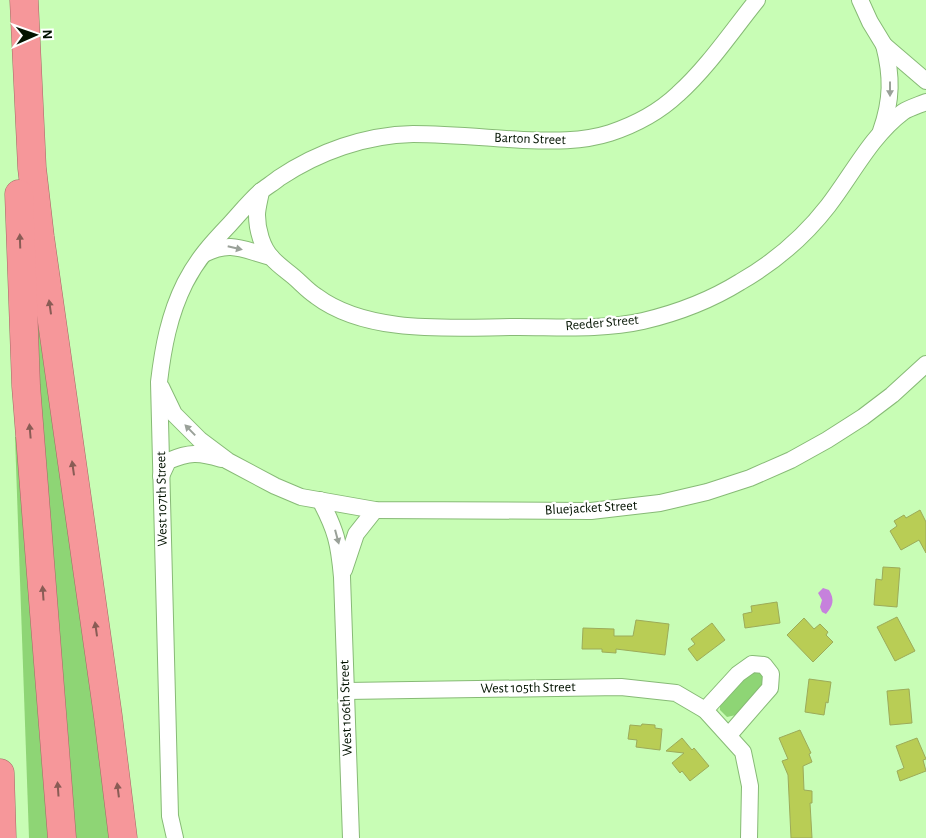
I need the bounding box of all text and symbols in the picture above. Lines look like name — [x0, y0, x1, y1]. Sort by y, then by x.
north arrow — [10, 10, 60, 60]
text: N — [40, 29, 54, 40]
one-way arrow — [886, 82, 894, 98]
street label: Barton Street — [494, 131, 567, 147]
one-way arrow — [16, 232, 24, 248]
one-way arrow — [228, 244, 243, 252]
one-way arrow — [45, 298, 53, 314]
street label: Reeder Street — [565, 313, 640, 333]
one-way arrow — [26, 422, 34, 438]
one-way arrow — [184, 424, 196, 436]
street label: West 107th Street — [154, 451, 170, 547]
one-way arrow — [68, 459, 76, 475]
street label: Bluejacket Street — [544, 499, 638, 517]
one-way arrow — [333, 530, 341, 545]
one-way arrow — [38, 584, 46, 600]
one-way arrow — [91, 620, 99, 636]
street label: West 106th Street — [337, 659, 355, 756]
street label: West 105th Street — [480, 680, 576, 696]
one-way arrow — [54, 781, 62, 797]
one-way arrow — [114, 781, 122, 797]

